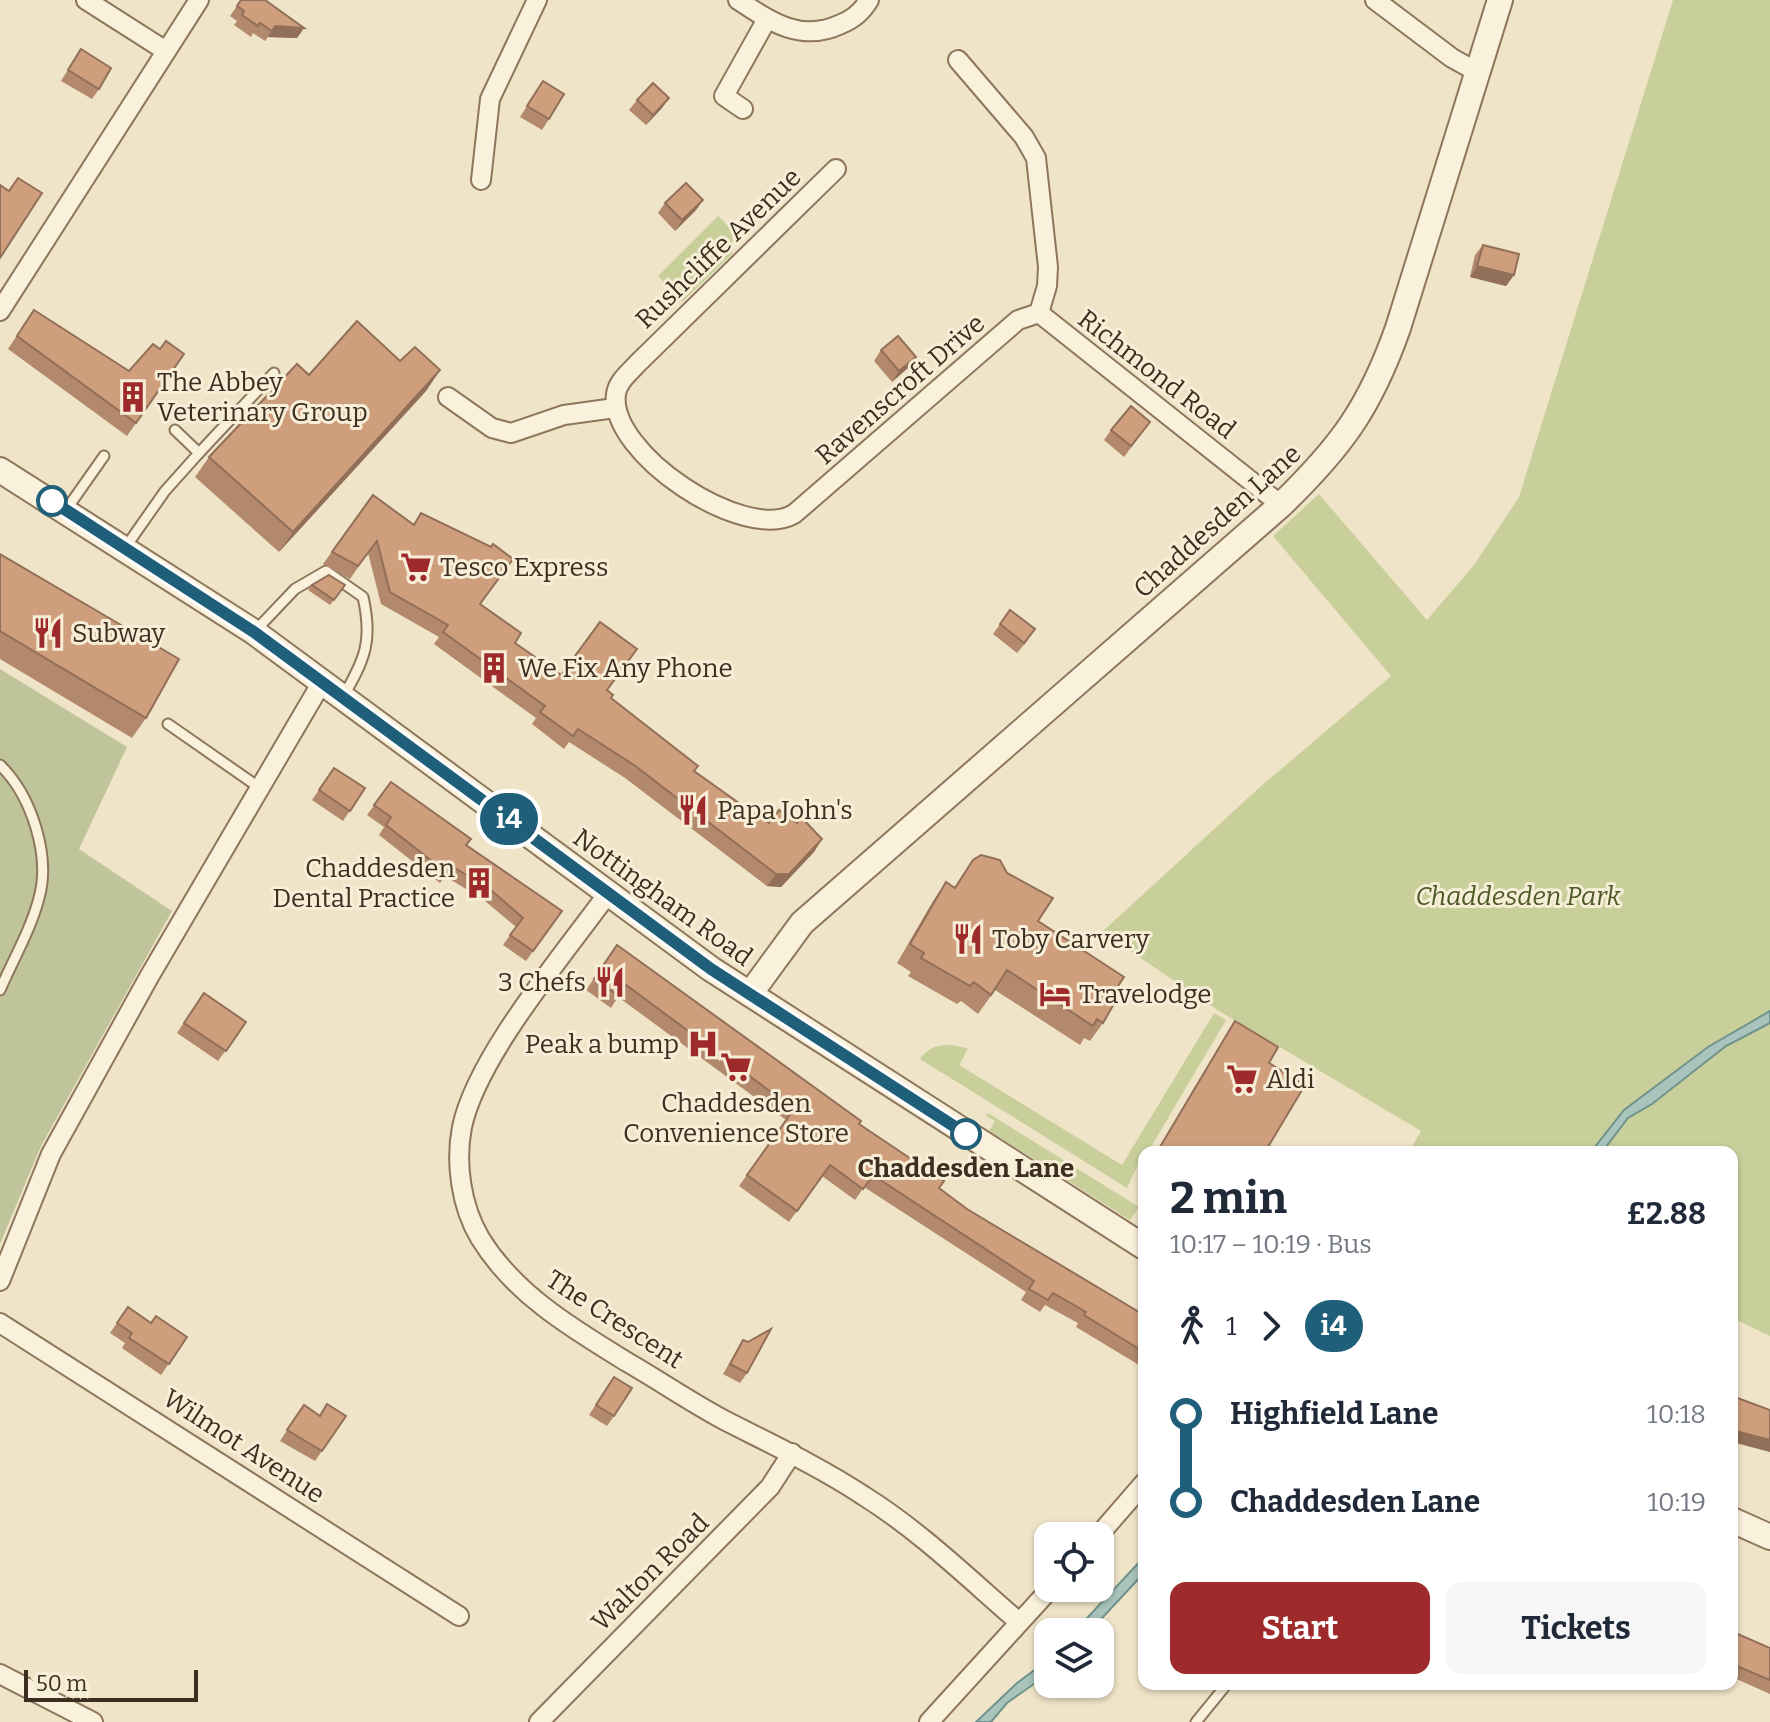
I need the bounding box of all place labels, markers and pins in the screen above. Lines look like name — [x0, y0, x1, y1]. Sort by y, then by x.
place label: The Abbey Veterinary Group — [157, 367, 368, 428]
building icon: The Abbey Veterinary Group — [116, 380, 150, 414]
unlabelled marker — [37, 486, 67, 516]
supermarket icon: Tesco Express — [399, 550, 433, 584]
place label: Tesco Express — [440, 552, 608, 583]
restaurant icon: Subway — [31, 616, 65, 650]
place label: Subway — [72, 618, 166, 649]
building icon: We Fix Any Phone — [477, 651, 511, 685]
place label: We Fix Any Phone — [518, 653, 733, 684]
restaurant icon: Papa John's — [676, 793, 710, 827]
place label: Papa John's — [717, 795, 853, 826]
place label: Chaddesden Dental Practice — [272, 853, 456, 914]
building icon: Chaddesden Dental Practice — [462, 866, 496, 900]
restaurant icon: Toby Carvery — [951, 922, 985, 956]
place label: Toby Carvery — [992, 924, 1150, 955]
restaurant icon: 3 Chefs — [593, 965, 627, 999]
place label: 3 Chefs — [498, 967, 586, 998]
hotel icon: Travelodge — [1038, 977, 1072, 1011]
place label: Travelodge — [1079, 979, 1212, 1010]
hospital icon: Peak a bump — [686, 1027, 720, 1061]
place label: Peak a bump — [525, 1029, 679, 1060]
supermarket icon: Chaddesden Convenience Store — [719, 1050, 753, 1084]
supermarket icon: Aldi — [1225, 1062, 1259, 1096]
place label: Aldi — [1266, 1064, 1315, 1095]
place label: Chaddesden Convenience Store — [623, 1088, 849, 1149]
marker: Chaddesden Lane — [951, 1119, 981, 1149]
place label: Chaddesden Lane — [858, 1153, 1074, 1184]

